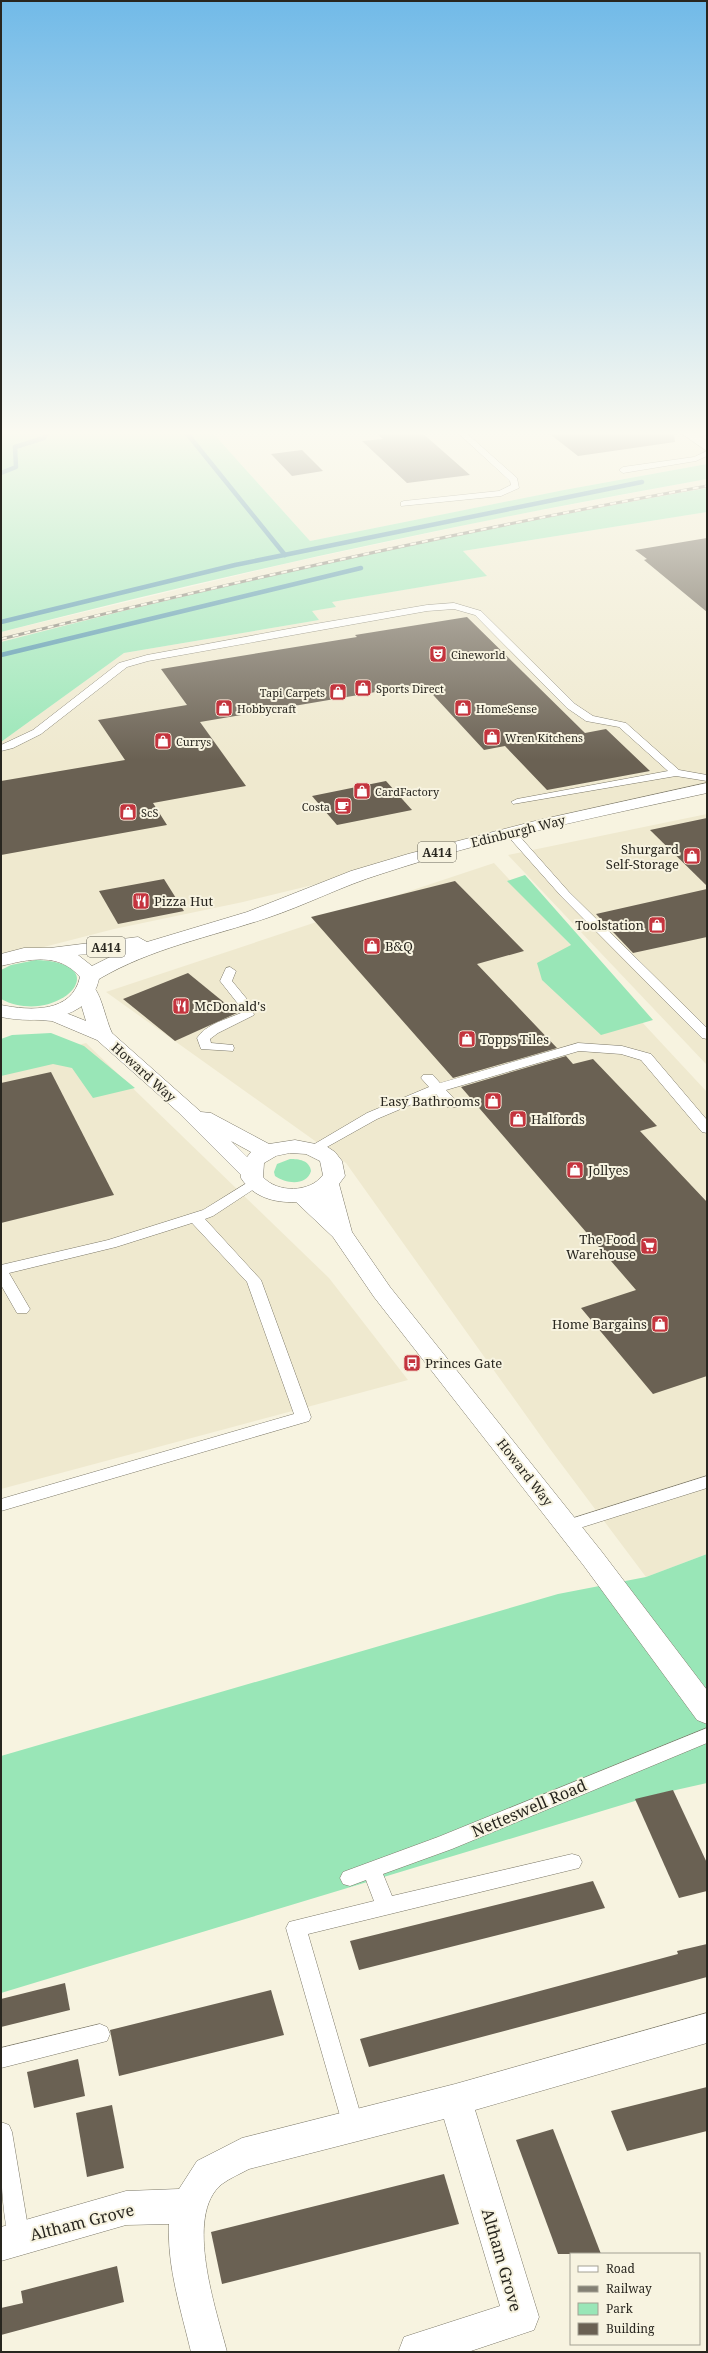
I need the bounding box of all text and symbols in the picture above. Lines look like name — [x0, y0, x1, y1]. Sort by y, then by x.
theatre icon: Cineworld — [428, 644, 448, 664]
place label: Cineworld — [451, 647, 506, 662]
shop icon: Sports Direct — [353, 678, 373, 698]
place label: Sports Direct — [376, 681, 444, 696]
shop icon: Tapi Carpets — [328, 682, 348, 702]
place label: Tapi Carpets — [260, 685, 325, 700]
shop icon: Hobbycraft — [214, 698, 234, 718]
shop icon: HomeSense — [453, 698, 473, 718]
place label: Hobbycraft — [237, 701, 296, 716]
place label: HomeSense — [476, 701, 537, 716]
shop icon: Wren Kitchens — [482, 727, 502, 747]
place label: Wren Kitchens — [505, 730, 583, 745]
shop icon: Currys — [153, 731, 173, 751]
place label: Currys — [176, 734, 211, 749]
shop icon: CardFactory — [352, 781, 372, 801]
place label: CardFactory — [375, 784, 440, 799]
cafe icon: Costa — [333, 796, 353, 816]
place label: Costa — [302, 799, 330, 814]
shop icon: ScS — [118, 802, 138, 822]
place label: ScS — [141, 805, 158, 820]
street label: Edinburgh Way — [469, 810, 568, 851]
place label: Shurgard Self-Storage — [606, 840, 679, 873]
road number: A414 — [418, 842, 456, 862]
shop icon: Shurgard Self-Storage — [682, 846, 702, 866]
restaurant icon: Pizza Hut — [131, 891, 151, 911]
place label: Pizza Hut — [154, 892, 214, 910]
shop icon: Toolstation — [647, 915, 667, 935]
place label: Toolstation — [575, 916, 645, 934]
shop icon: B&Q — [362, 936, 382, 956]
road number: A414 — [87, 937, 125, 957]
place label: B&Q — [385, 937, 413, 955]
restaurant icon: McDonald's — [171, 996, 191, 1016]
place label: McDonald's — [194, 997, 266, 1015]
shop icon: Topps Tiles — [457, 1029, 477, 1049]
place label: Topps Tiles — [480, 1030, 549, 1048]
street label: Howard Way — [108, 1038, 181, 1106]
shop icon: Easy Bathrooms — [483, 1091, 503, 1111]
place label: Easy Bathrooms — [380, 1092, 480, 1110]
shop icon: Halfords — [508, 1109, 528, 1129]
place label: Halfords — [531, 1110, 585, 1128]
shop icon: Jollyes — [565, 1160, 585, 1180]
place label: Jollyes — [587, 1161, 629, 1179]
place label: The Food Warehouse — [566, 1230, 636, 1263]
supermarket icon: The Food Warehouse — [639, 1236, 659, 1256]
shop icon: Home Bargains — [650, 1314, 670, 1334]
place label: Home Bargains — [552, 1315, 647, 1333]
bus stop icon: Princes Gate — [402, 1353, 422, 1373]
place label: Princes Gate — [425, 1354, 502, 1372]
street label: Howard Way — [493, 1435, 557, 1510]
street label: Netteswell Road — [468, 1774, 590, 1842]
street label: Altham Grove — [28, 2198, 136, 2246]
street label: Altham Grove — [477, 2206, 527, 2314]
legend — [570, 2253, 700, 2345]
text: Road — [606, 2260, 636, 2277]
text: Railway — [606, 2280, 652, 2297]
text: Park — [606, 2300, 634, 2317]
text: Building — [606, 2320, 655, 2337]

